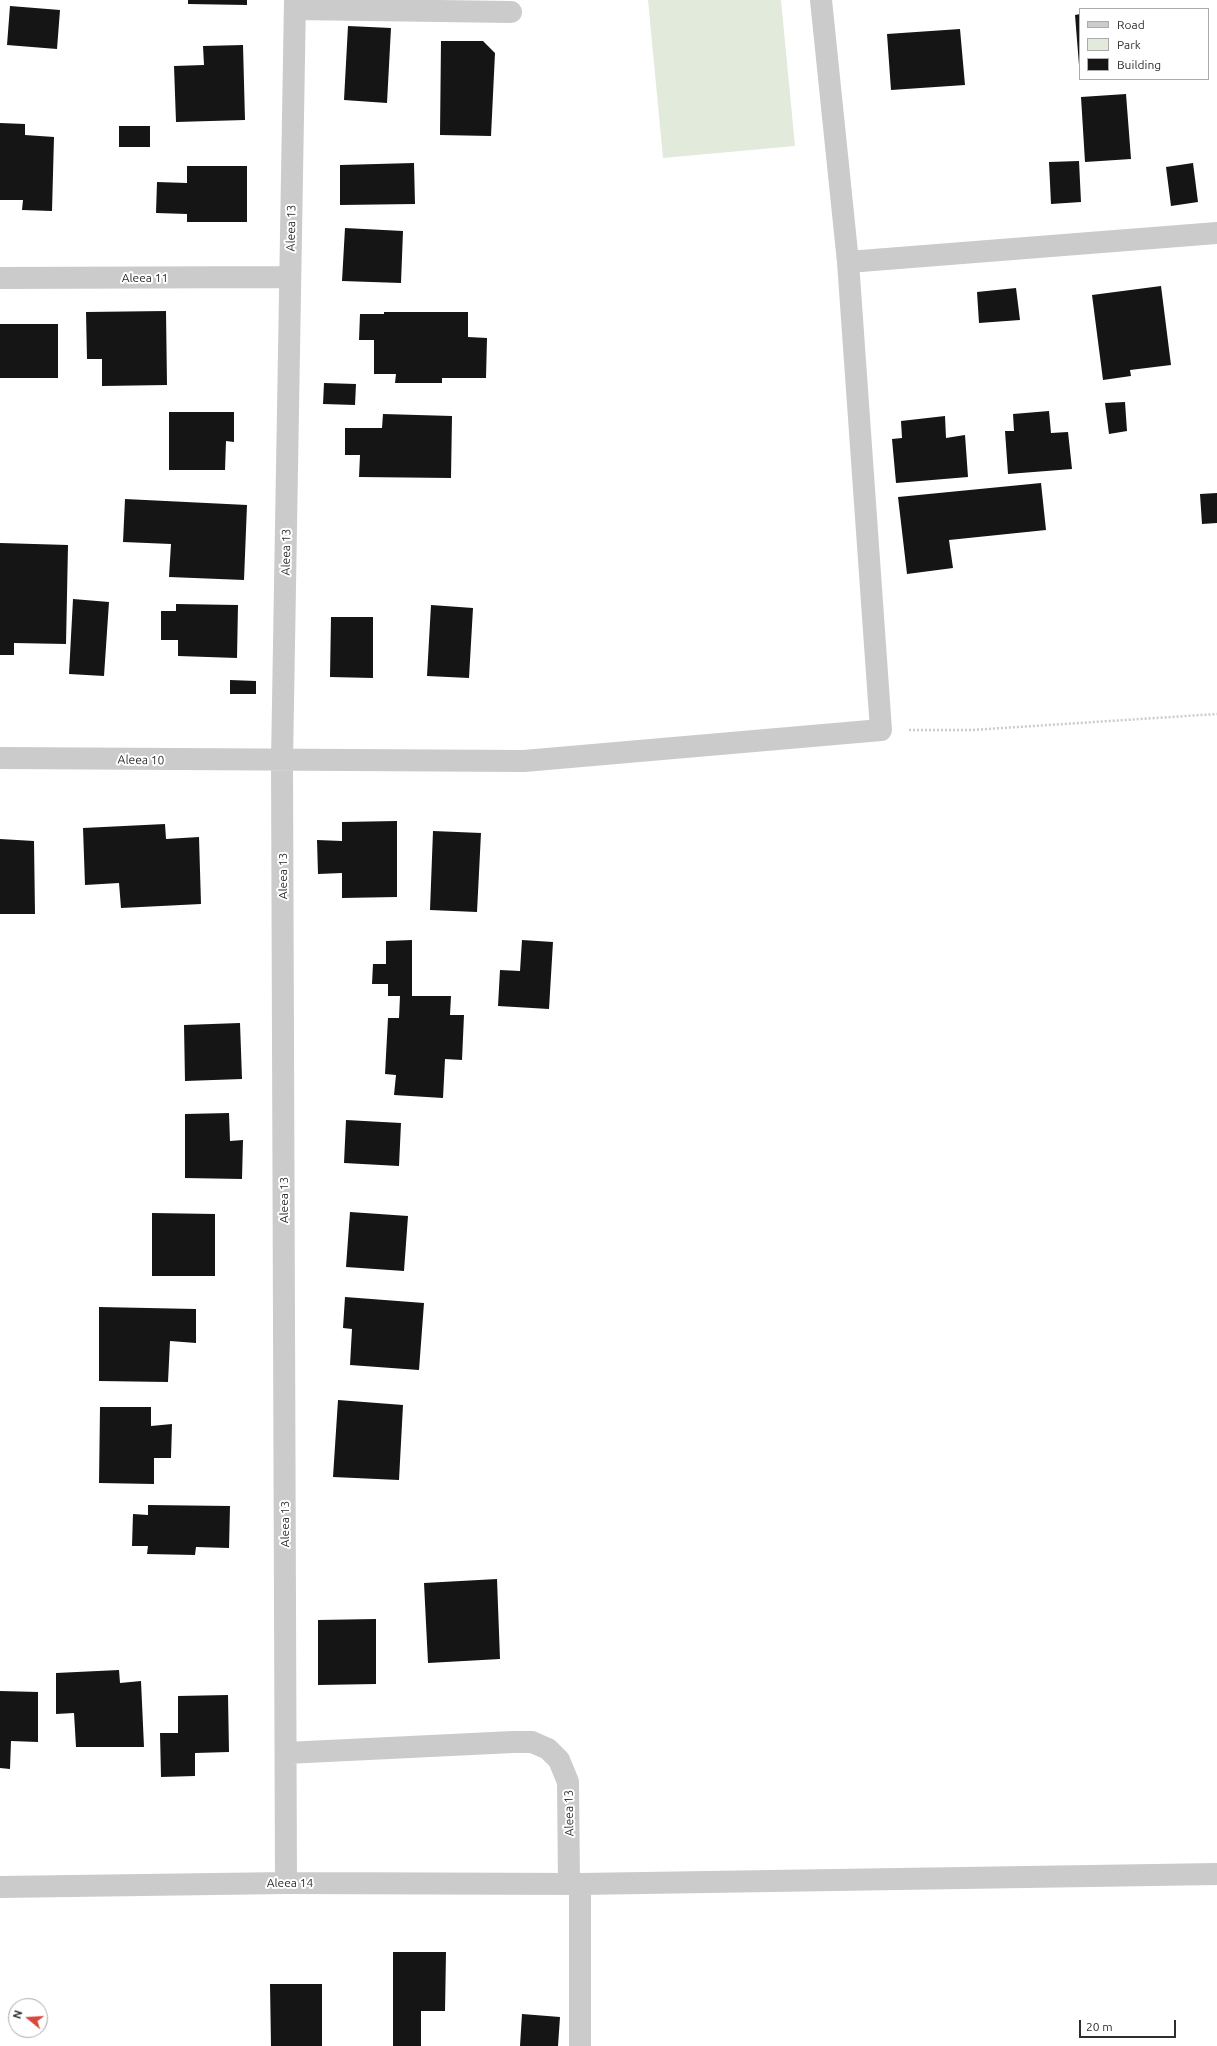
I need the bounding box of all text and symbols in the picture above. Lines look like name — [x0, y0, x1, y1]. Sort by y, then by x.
legend — [1079, 8, 1209, 80]
text: Road — [1117, 18, 1145, 31]
text: Park — [1117, 38, 1141, 51]
text: Building — [1117, 58, 1161, 71]
street label: Aleea 13 — [283, 205, 299, 251]
street label: Aleea 11 — [122, 271, 168, 285]
street label: Aleea 13 — [278, 529, 294, 575]
street label: Aleea 10 — [118, 752, 164, 768]
street label: Aleea 13 — [276, 853, 290, 899]
street label: Aleea 13 — [277, 1177, 291, 1223]
street label: Aleea 13 — [278, 1501, 292, 1547]
street label: Aleea 13 — [561, 1790, 577, 1836]
street label: Aleea 14 — [267, 1876, 313, 1890]
north arrow — [8, 1998, 48, 2038]
text: N — [11, 2009, 25, 2020]
scale bar — [1081, 2012, 1178, 2038]
text: 20 m — [1086, 2020, 1113, 2033]

